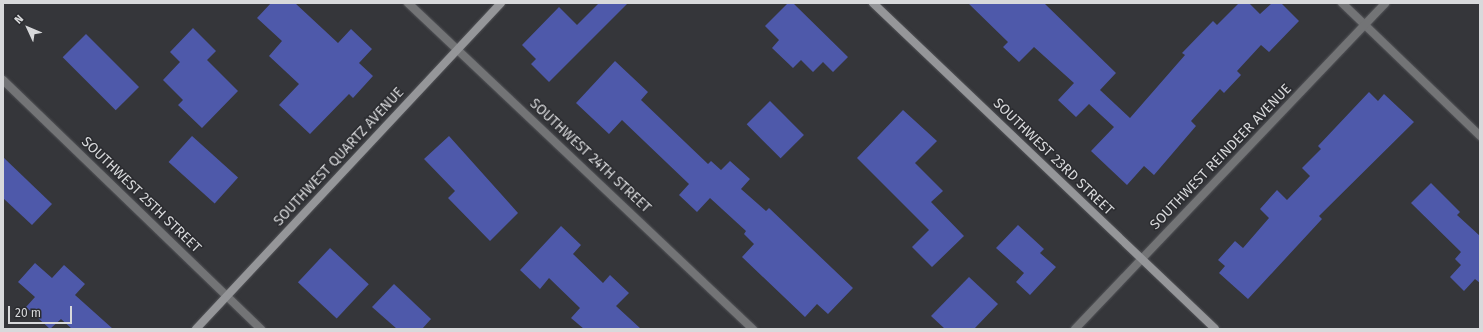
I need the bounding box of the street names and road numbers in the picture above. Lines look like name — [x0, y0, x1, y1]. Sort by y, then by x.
street label: SOUTHWEST REINDEER AVENUE — [1147, 81, 1295, 233]
street label: SOUTHWEST QUARTZ AVENUE — [270, 84, 408, 230]
street label: SOUTHWEST 24TH STREET — [526, 95, 654, 217]
street label: SOUTHWEST 23RD STREET — [989, 95, 1117, 219]
street label: SOUTHWEST 25TH STREET — [78, 134, 204, 256]

